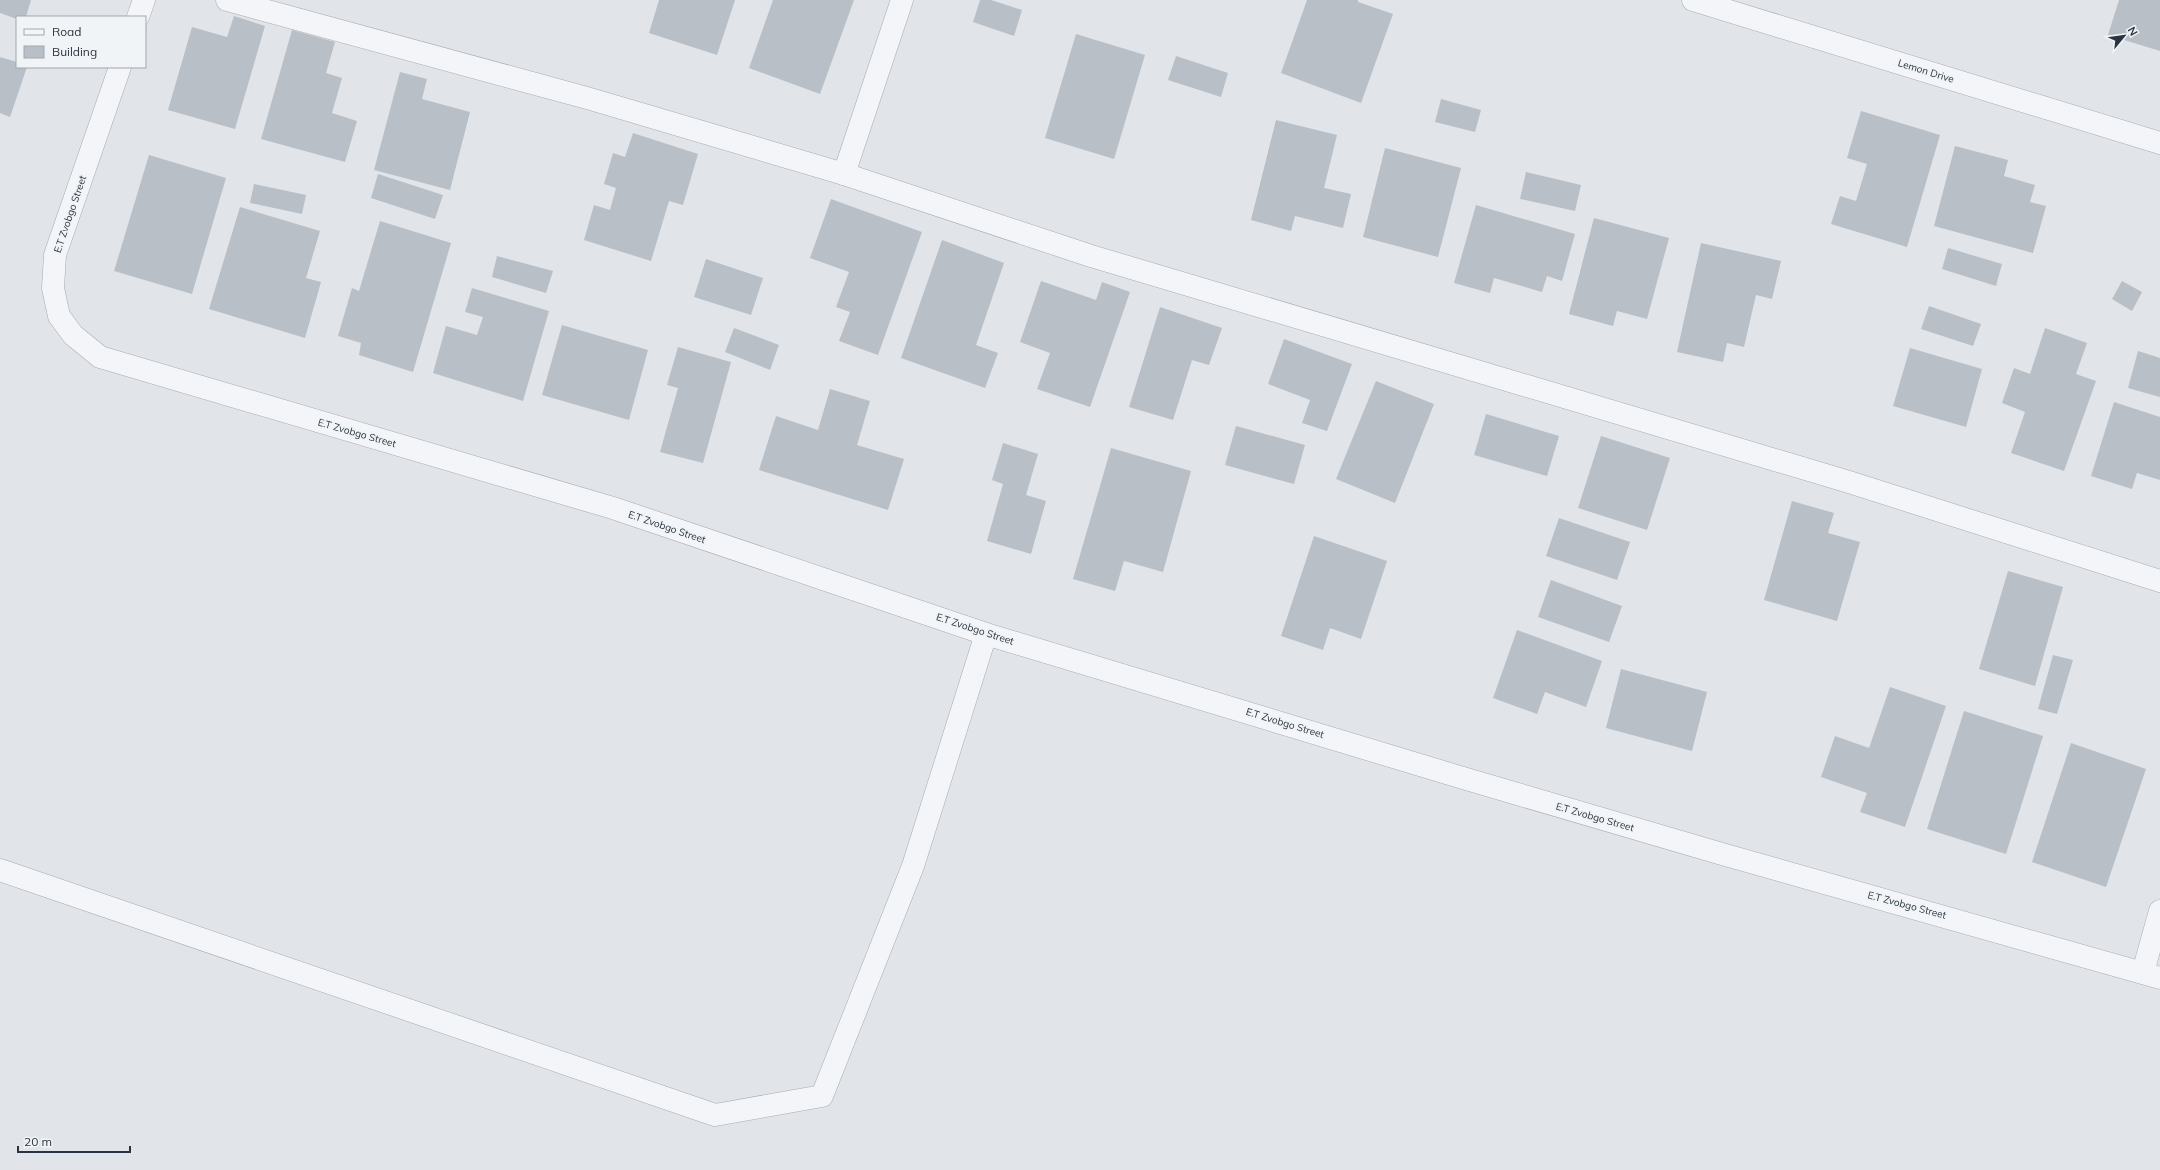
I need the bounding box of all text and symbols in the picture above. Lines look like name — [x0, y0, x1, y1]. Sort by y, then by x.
legend — [16, 16, 146, 68]
north arrow — [2104, 16, 2144, 56]
text: Road — [52, 24, 81, 39]
text: N — [2125, 24, 2141, 38]
text: Building — [52, 44, 97, 59]
street label: Lemon Drive — [1896, 56, 1956, 86]
street label: E.T Zvobgo Street — [51, 173, 89, 254]
street label: E.T Zvobgo Street — [316, 416, 398, 451]
street label: E.T Zvobgo Street — [627, 508, 708, 546]
street label: E.T Zvobgo Street — [934, 610, 1016, 648]
street label: E.T Zvobgo Street — [1244, 705, 1326, 741]
street label: E.T Zvobgo Street — [1554, 800, 1636, 835]
street label: E.T Zvobgo Street — [1866, 888, 1948, 922]
scale bar — [18, 1128, 130, 1154]
text: 20 m — [24, 1134, 52, 1149]

